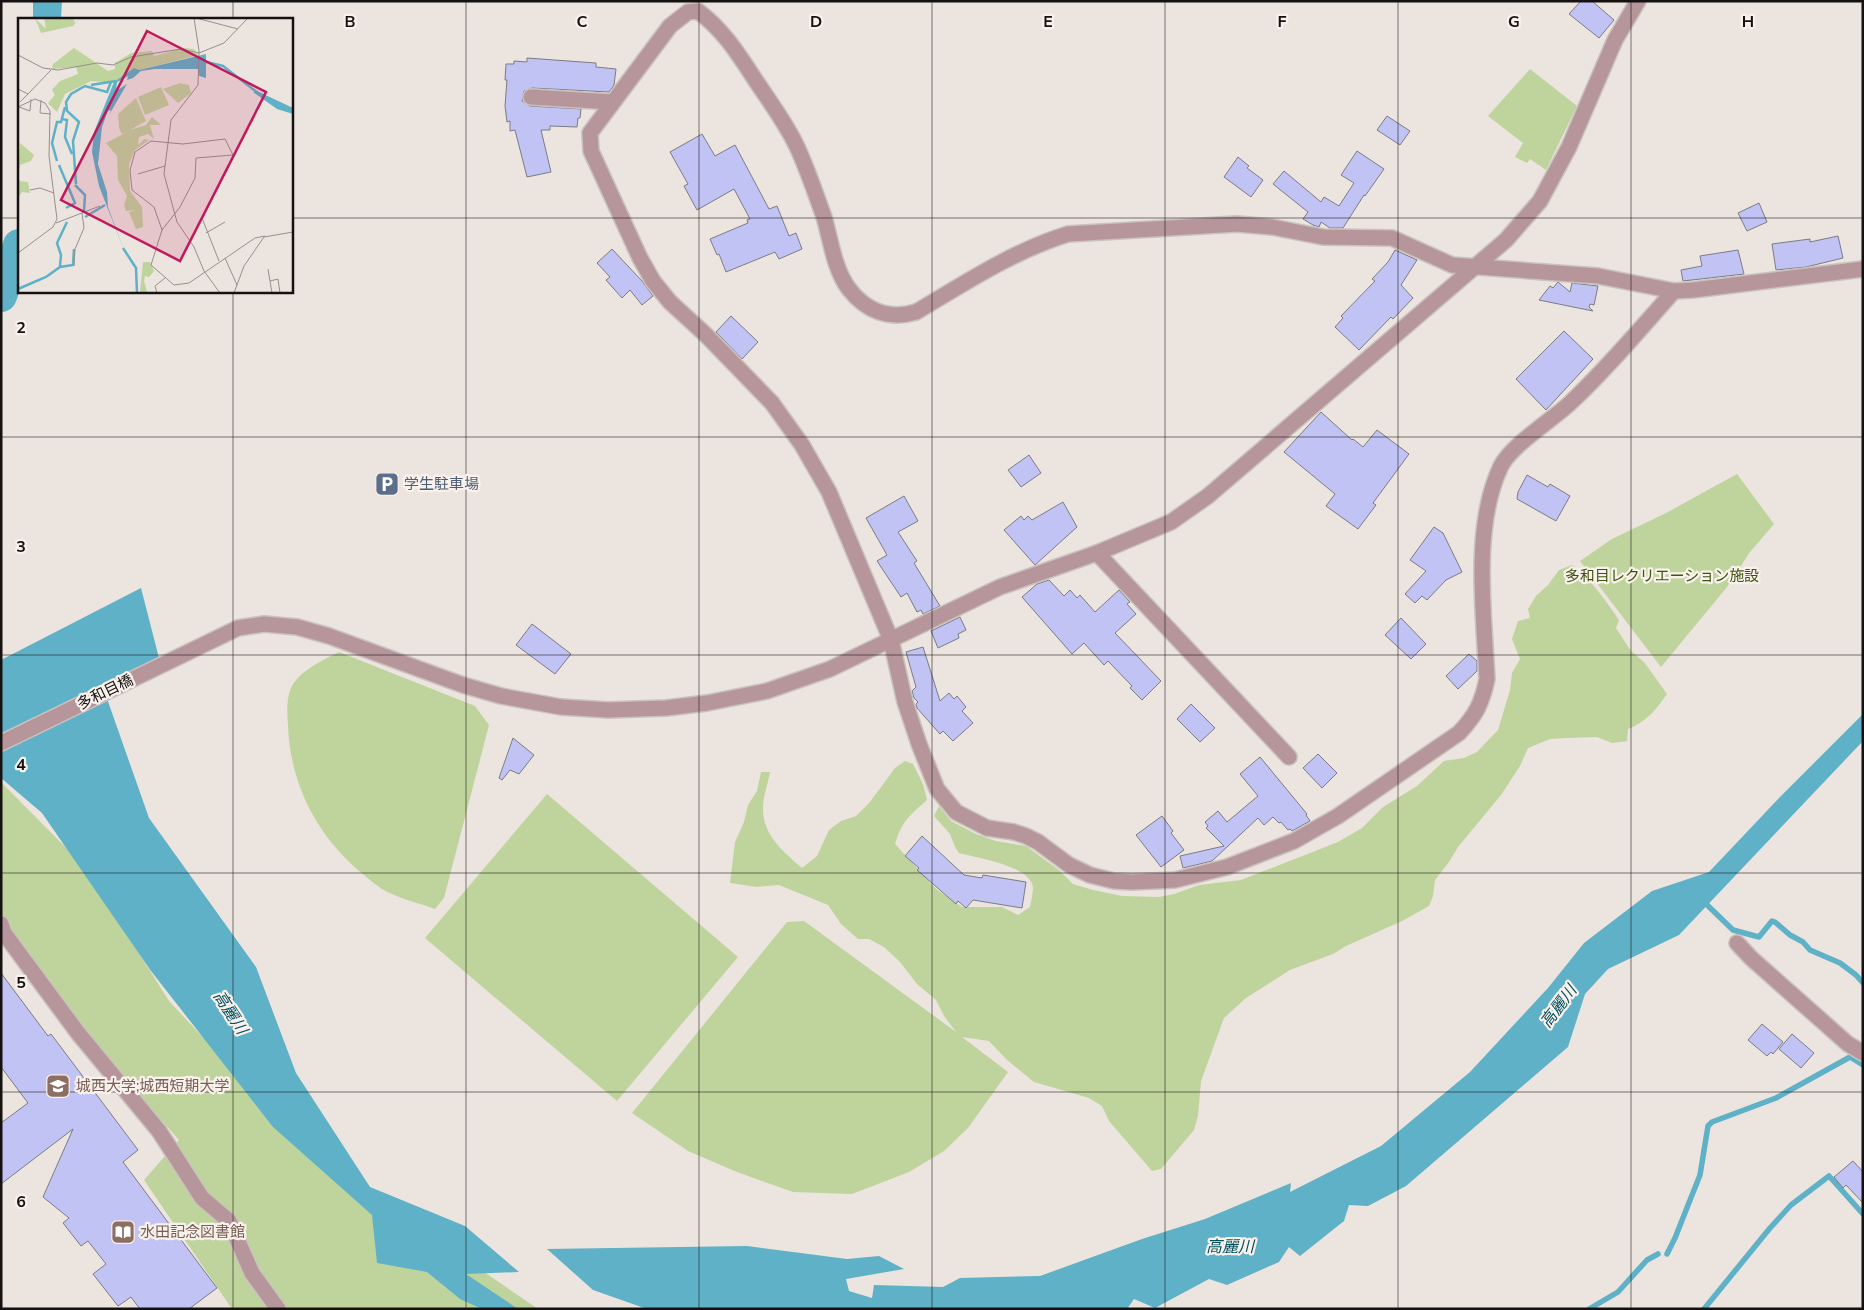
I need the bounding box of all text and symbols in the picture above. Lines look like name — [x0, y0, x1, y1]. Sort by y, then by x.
text: B — [344, 11, 356, 33]
text: C — [577, 11, 588, 33]
text: D — [810, 11, 822, 33]
text: E — [1043, 11, 1053, 33]
text: F — [1278, 11, 1287, 33]
text: G — [1508, 11, 1520, 33]
text: H — [1742, 11, 1754, 33]
inset map — [18, 18, 292, 292]
text: 2 — [16, 317, 26, 339]
parking icon: 学生駐車場 — [374, 471, 400, 497]
place label: 学生駐車場 — [404, 474, 479, 494]
text: 3 — [16, 536, 26, 558]
park label: 多和目レクリエーション施設 — [1565, 566, 1759, 586]
street label: 多和目橋 — [74, 670, 136, 714]
text: 4 — [16, 754, 26, 776]
text: 5 — [16, 972, 26, 994]
water label: 高麗川 — [1536, 979, 1583, 1032]
water label: 高麗川 — [208, 986, 254, 1040]
school or university icon: 城西大学;城西短期大学 — [45, 1073, 71, 1099]
place label: 城西大学;城西短期大学 — [76, 1076, 229, 1096]
text: 6 — [16, 1191, 26, 1213]
library icon: 水田記念図書館 — [110, 1219, 136, 1245]
place label: 水田記念図書館 — [140, 1222, 245, 1242]
water label: 高麗川 — [1206, 1236, 1256, 1258]

